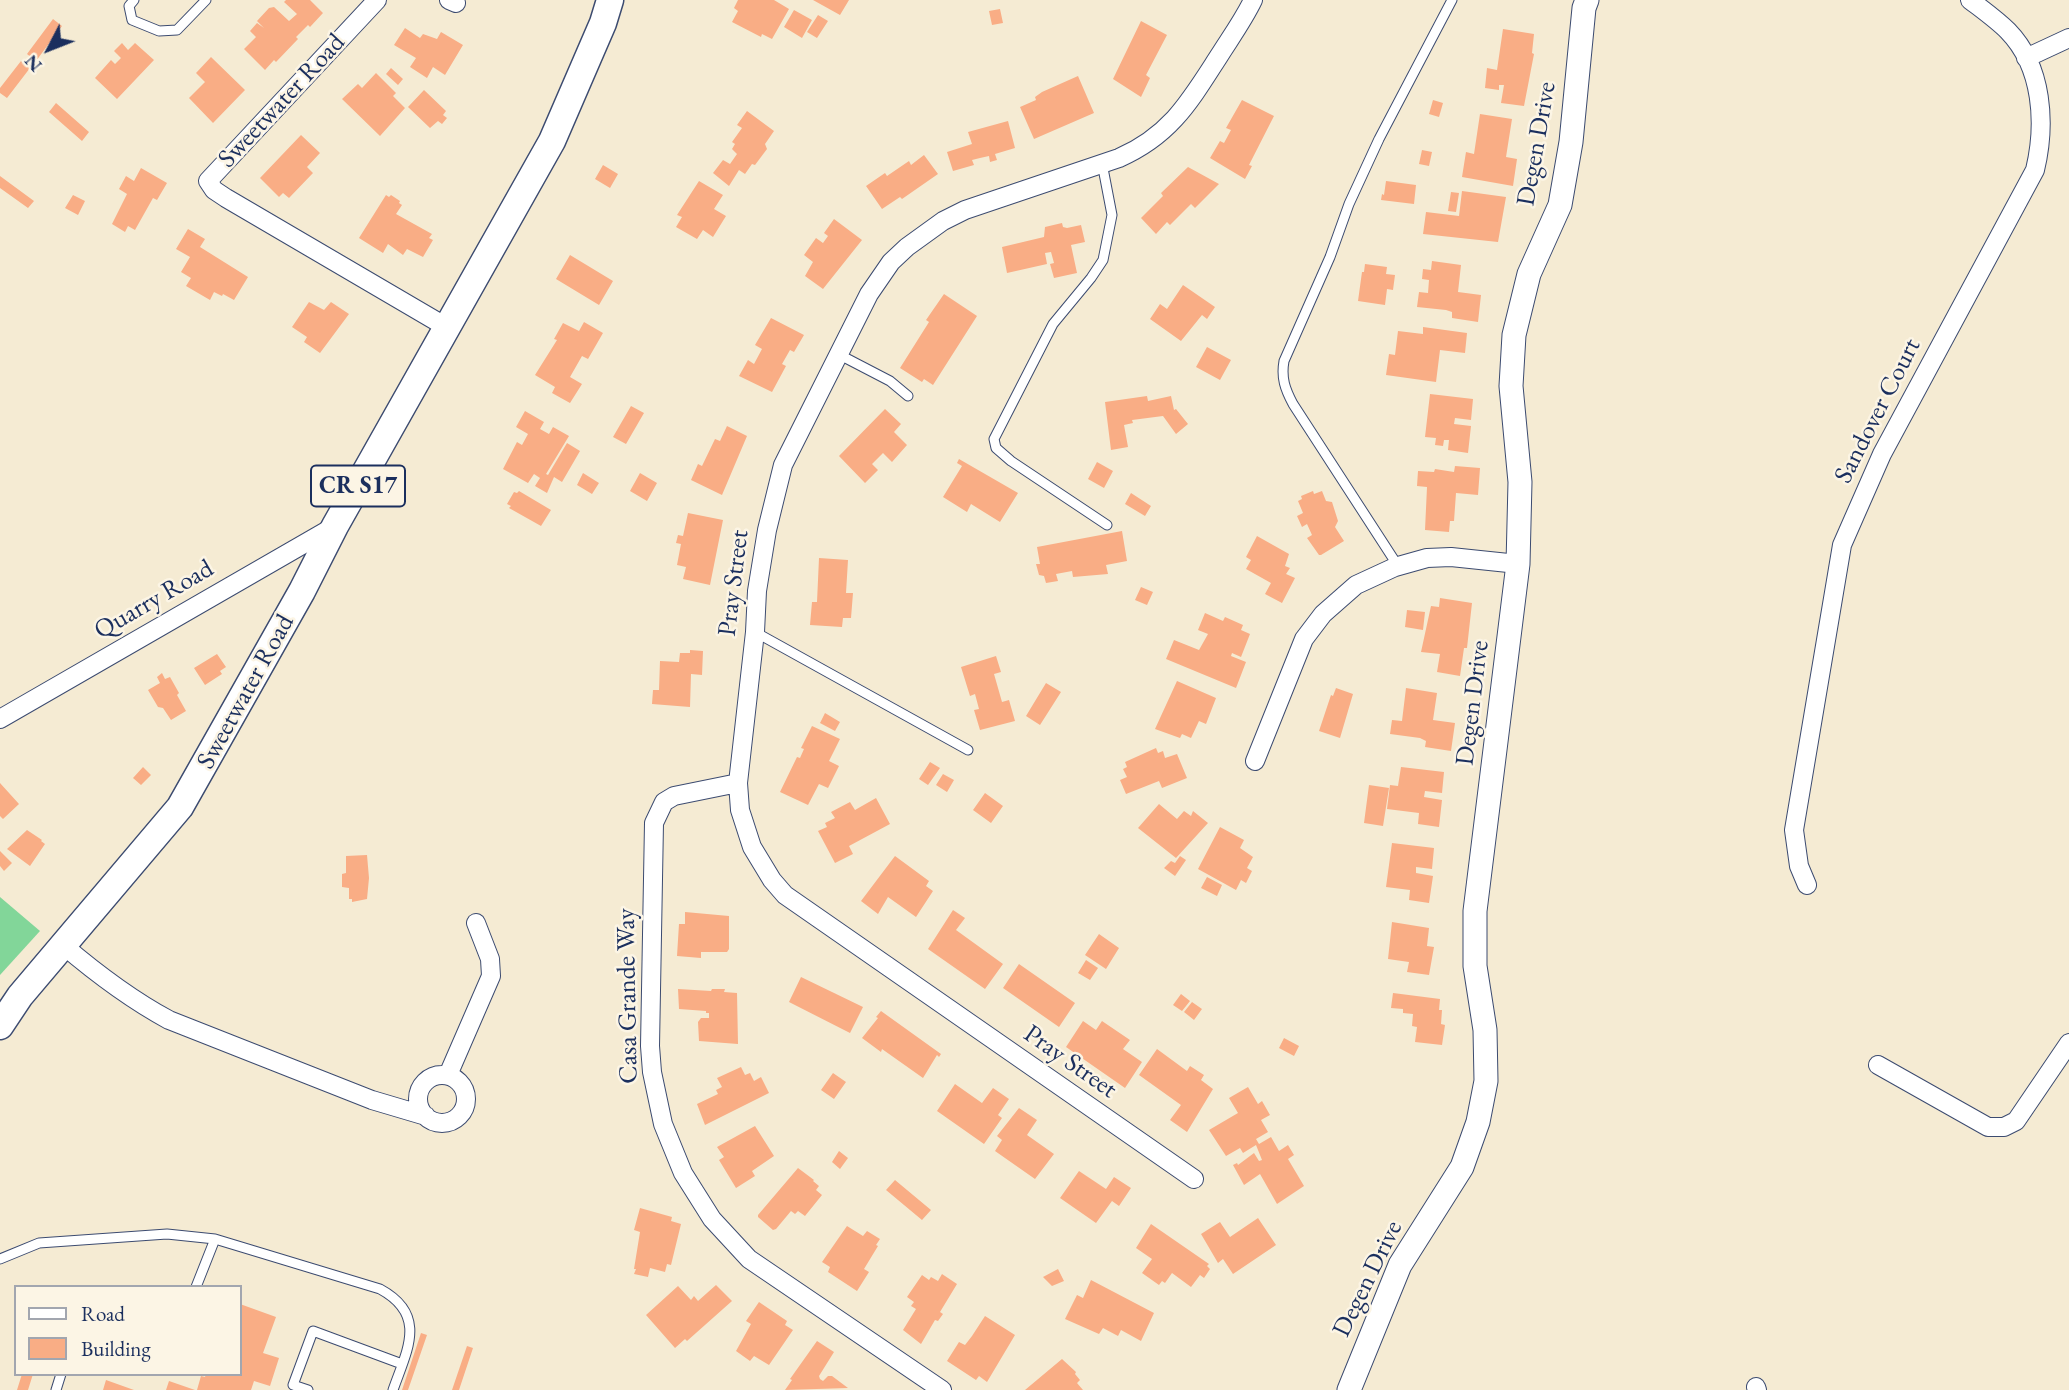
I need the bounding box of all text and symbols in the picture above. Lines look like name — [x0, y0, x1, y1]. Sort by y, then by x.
north arrow — [14, 14, 84, 84]
street label: Sweetwater Road — [212, 28, 352, 174]
text: N — [19, 49, 47, 77]
street label: Degen Drive — [1511, 79, 1563, 209]
street label: Sandover Court — [1828, 333, 1928, 489]
road number: CR S17 — [311, 466, 405, 506]
street label: Pray Street — [712, 528, 756, 638]
street label: Quarry Road — [89, 553, 219, 647]
street label: Sweetwater Road — [191, 609, 301, 775]
street label: Degen Drive — [1450, 639, 1496, 767]
street label: Casa Grande Way — [611, 908, 645, 1084]
street label: Pray Street — [1017, 1019, 1123, 1105]
street label: Degen Drive — [1326, 1216, 1410, 1342]
legend — [14, 1285, 242, 1376]
text: Road — [81, 1300, 125, 1327]
text: Building — [81, 1335, 151, 1362]

